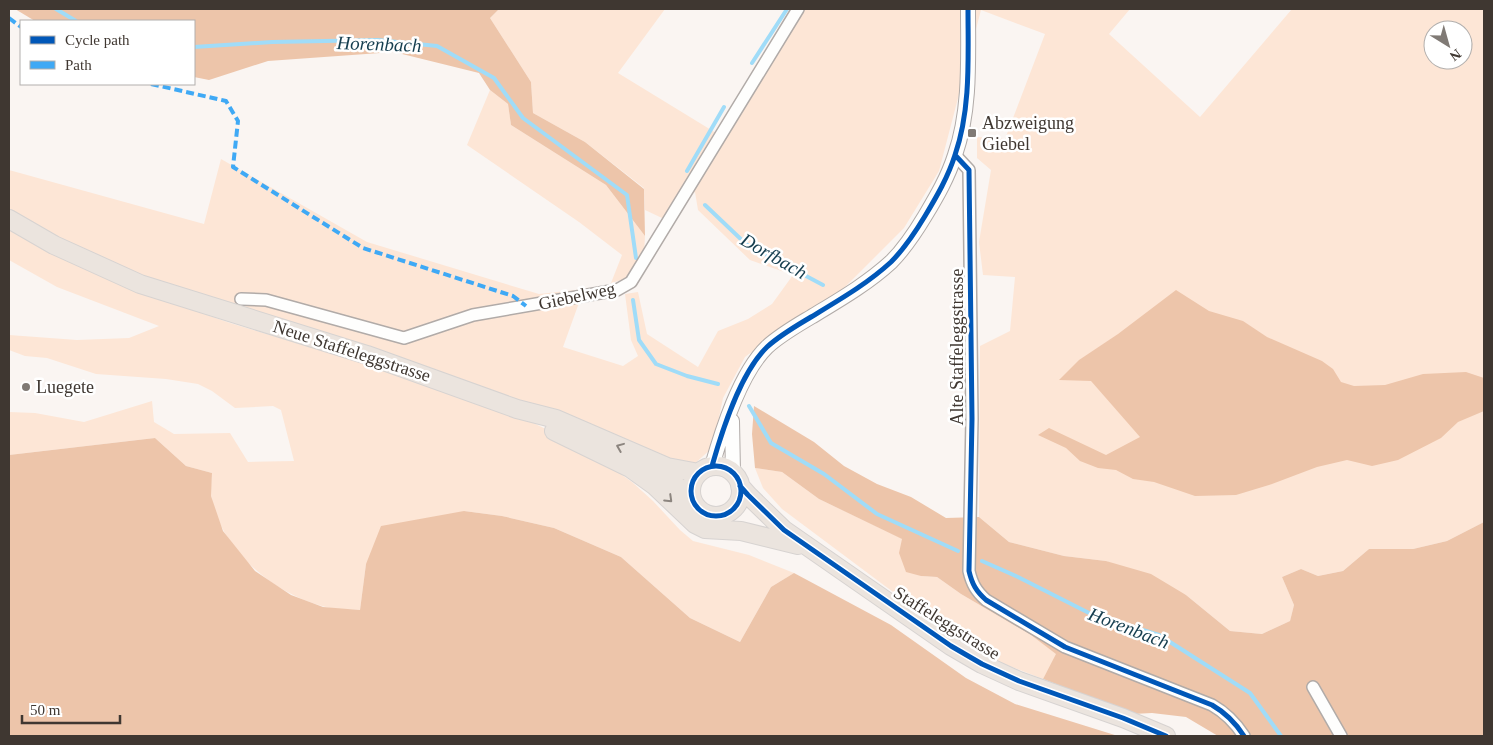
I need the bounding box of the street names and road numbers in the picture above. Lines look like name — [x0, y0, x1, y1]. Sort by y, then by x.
street label: Alte Staffeleggstrasse — [947, 268, 967, 426]
street label: Giebelweg — [537, 278, 617, 314]
street label: Neue Staffeleggstrasse — [271, 316, 433, 386]
street label: Staffeleggstrasse — [890, 582, 1004, 664]

